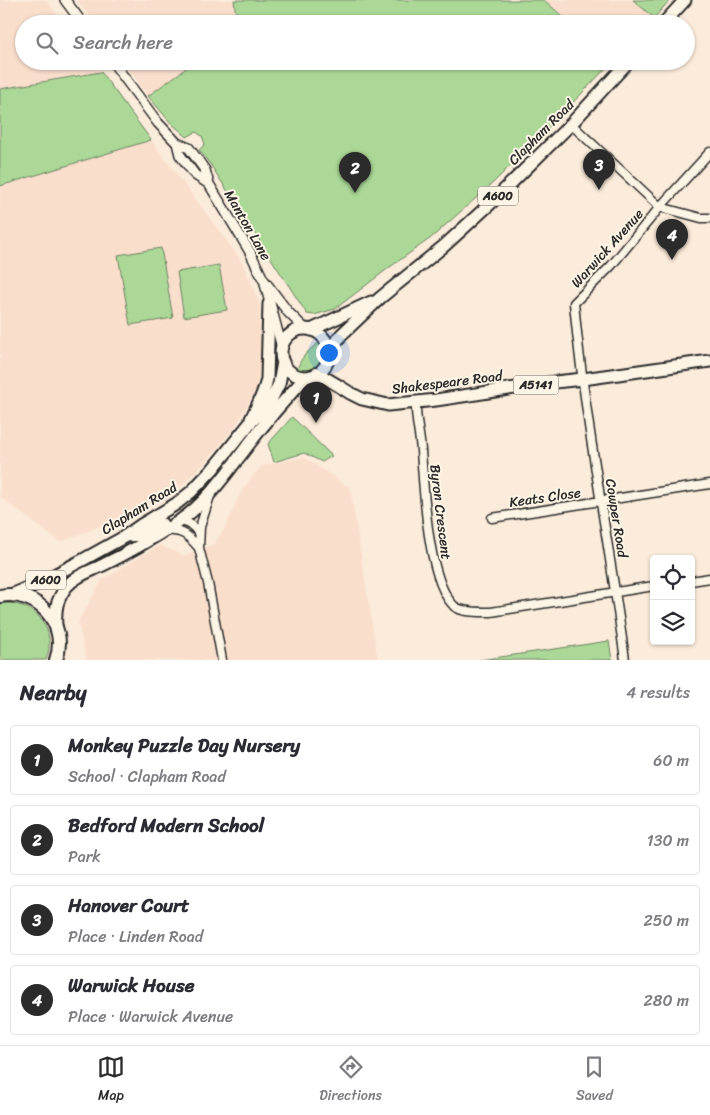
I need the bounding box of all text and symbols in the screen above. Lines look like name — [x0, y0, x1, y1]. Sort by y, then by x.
search box — [15, 15, 695, 70]
text: Search here — [73, 26, 173, 59]
icon: search — [33, 29, 61, 57]
street label: Clapham Road — [502, 92, 582, 172]
pin: 3 — [583, 149, 615, 190]
pin: 2 — [339, 152, 371, 193]
street label: Manton Lane — [217, 185, 278, 266]
road number: A600 — [478, 187, 518, 206]
street label: Warwick Avenue — [565, 203, 650, 294]
pin: 4 — [656, 219, 688, 260]
your location — [316, 340, 342, 366]
street label: Shakespeare Road — [390, 363, 505, 402]
road number: A5141 — [514, 376, 558, 394]
pin: 1 — [300, 382, 332, 423]
street label: Byron Crescent — [422, 463, 459, 561]
street label: Clapham Road — [96, 474, 184, 542]
street label: Cowper Road — [598, 477, 635, 561]
street label: Keats Close — [508, 480, 583, 515]
map controls — [650, 555, 695, 645]
button: locate — [650, 555, 695, 600]
road number: A600 — [26, 570, 66, 590]
button: layers — [650, 600, 695, 645]
text: Nearby — [20, 674, 86, 712]
text: 4 results — [626, 678, 690, 707]
text: Monkey Puzzle Day Nursery — [68, 729, 300, 762]
text: 1 — [34, 746, 40, 775]
text: 60 m — [653, 746, 689, 775]
text: School · Clapham Road — [68, 762, 226, 791]
text: Bedford Modern School — [68, 809, 264, 842]
text: 2 — [32, 826, 42, 855]
text: 130 m — [647, 826, 689, 855]
text: Park — [68, 842, 101, 871]
text: Hanover Court — [68, 889, 189, 922]
text: 3 — [33, 906, 41, 935]
text: 250 m — [643, 906, 689, 935]
text: Place · Linden Road — [68, 922, 203, 951]
text: Warwick House — [68, 969, 194, 1002]
text: 4 — [32, 986, 42, 1015]
text: 280 m — [644, 986, 689, 1015]
text: Place · Warwick Avenue — [68, 1002, 233, 1031]
tab: Map — [97, 1053, 125, 1108]
tab: Directions — [319, 1053, 382, 1108]
tab: Saved — [576, 1053, 613, 1108]

